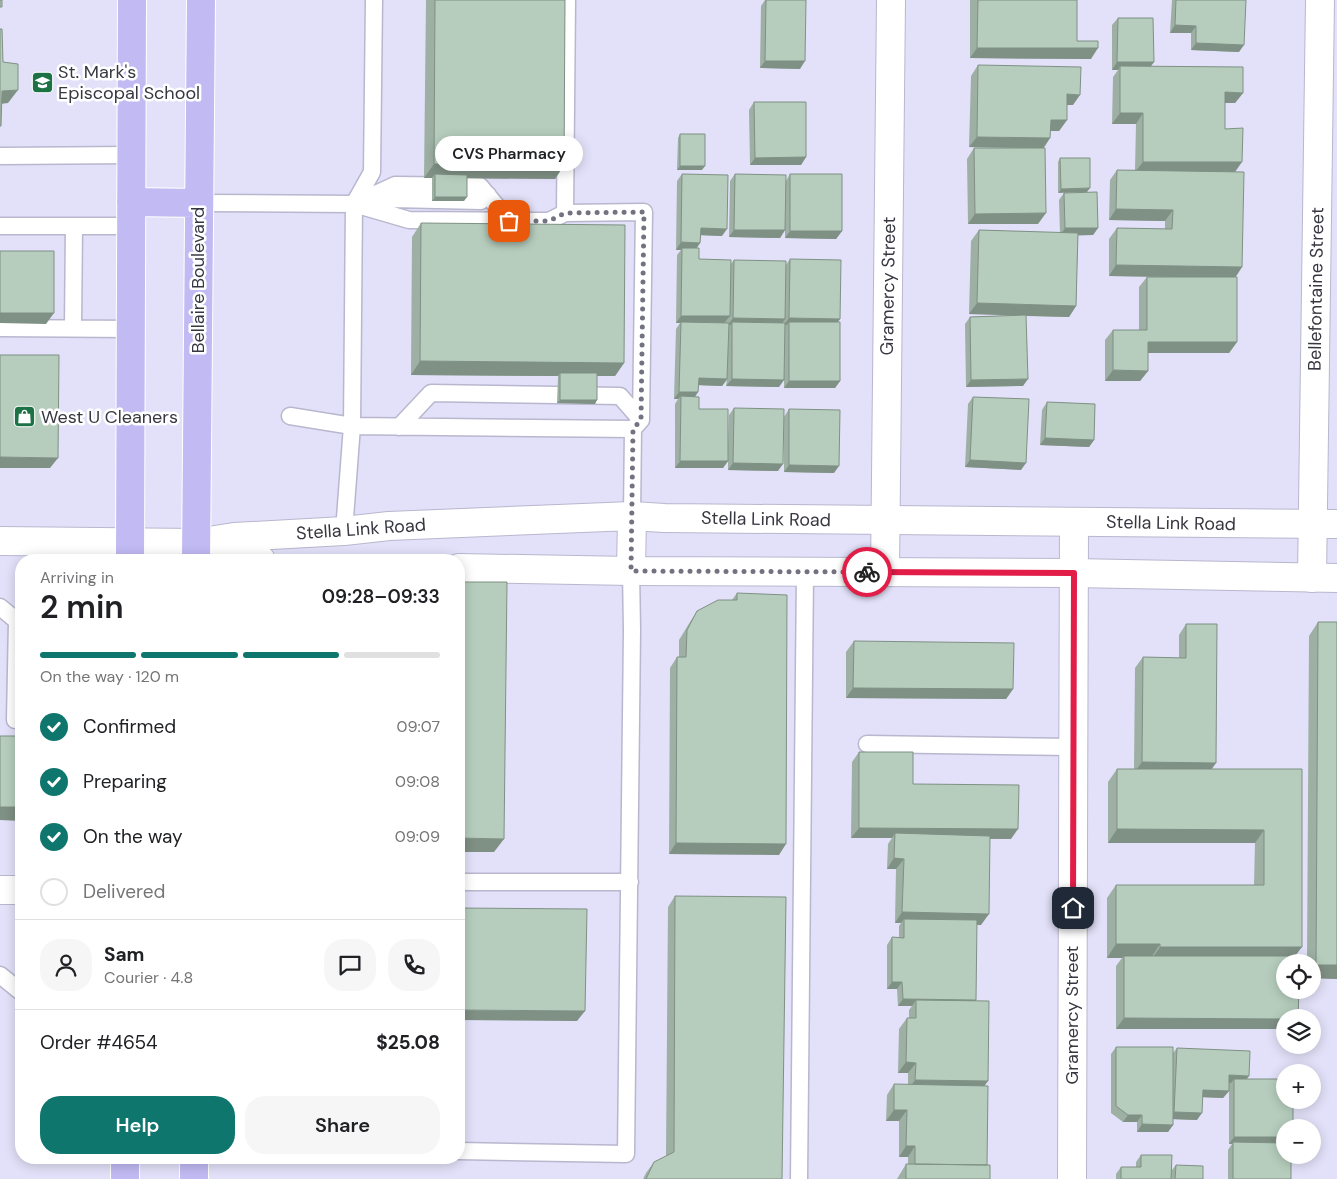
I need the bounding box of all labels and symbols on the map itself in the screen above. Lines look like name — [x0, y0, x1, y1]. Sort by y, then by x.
place label: St. Mark's Episcopal School — [58, 60, 200, 105]
school or university icon: St. Mark's Episcopal School — [30, 70, 54, 94]
callout: CVS Pharmacy — [435, 136, 583, 171]
pin — [488, 200, 530, 242]
street label: Bellaire Boulevard — [186, 207, 210, 353]
street label: Bellefontaine Street — [1303, 207, 1329, 371]
street label: Gramercy Street — [875, 216, 901, 356]
shop icon: West U Cleaners — [13, 405, 37, 429]
place label: West U Cleaners — [41, 405, 178, 429]
street label: Stella Link Road — [701, 506, 831, 532]
street label: Stella Link Road — [1106, 510, 1236, 536]
street label: Stella Link Road — [295, 512, 427, 546]
courier — [842, 547, 892, 597]
pin — [1052, 887, 1094, 929]
street label: Gramercy Street — [1060, 946, 1084, 1084]

